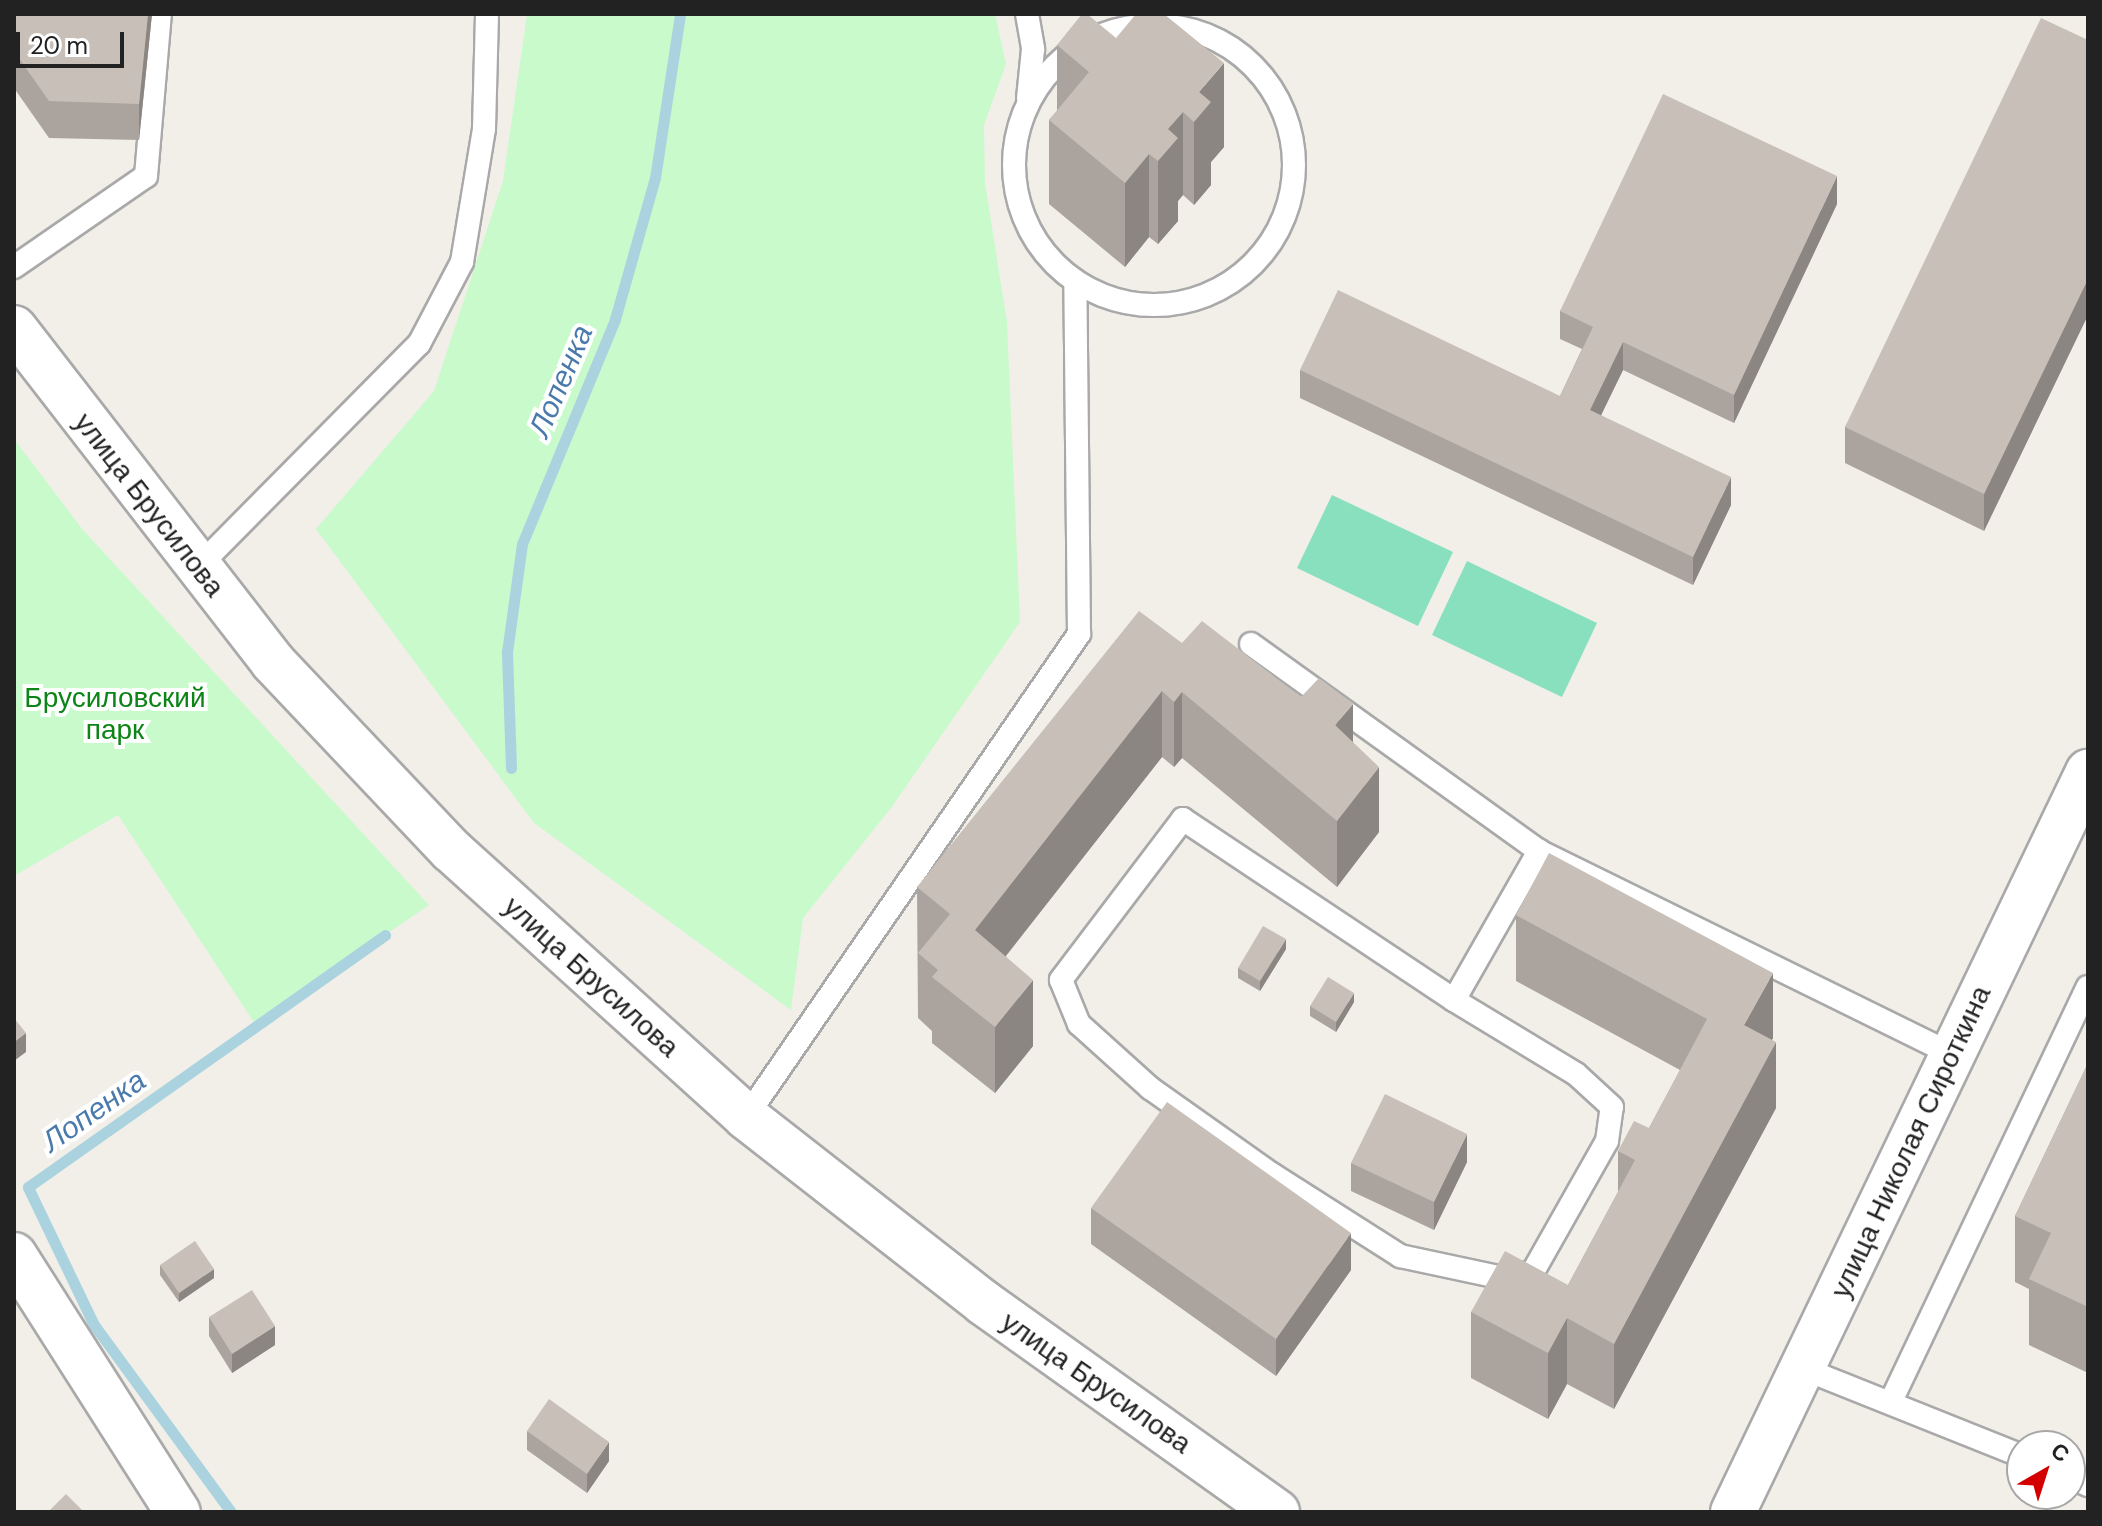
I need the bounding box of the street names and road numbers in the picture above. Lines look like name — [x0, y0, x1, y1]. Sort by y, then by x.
street label: улица Брусилова — [67, 407, 231, 603]
street label: улица Брусилова — [497, 890, 685, 1064]
street label: улица Николая Сироткина — [1824, 981, 1998, 1303]
street label: улица Брусилова — [995, 1305, 1197, 1461]

